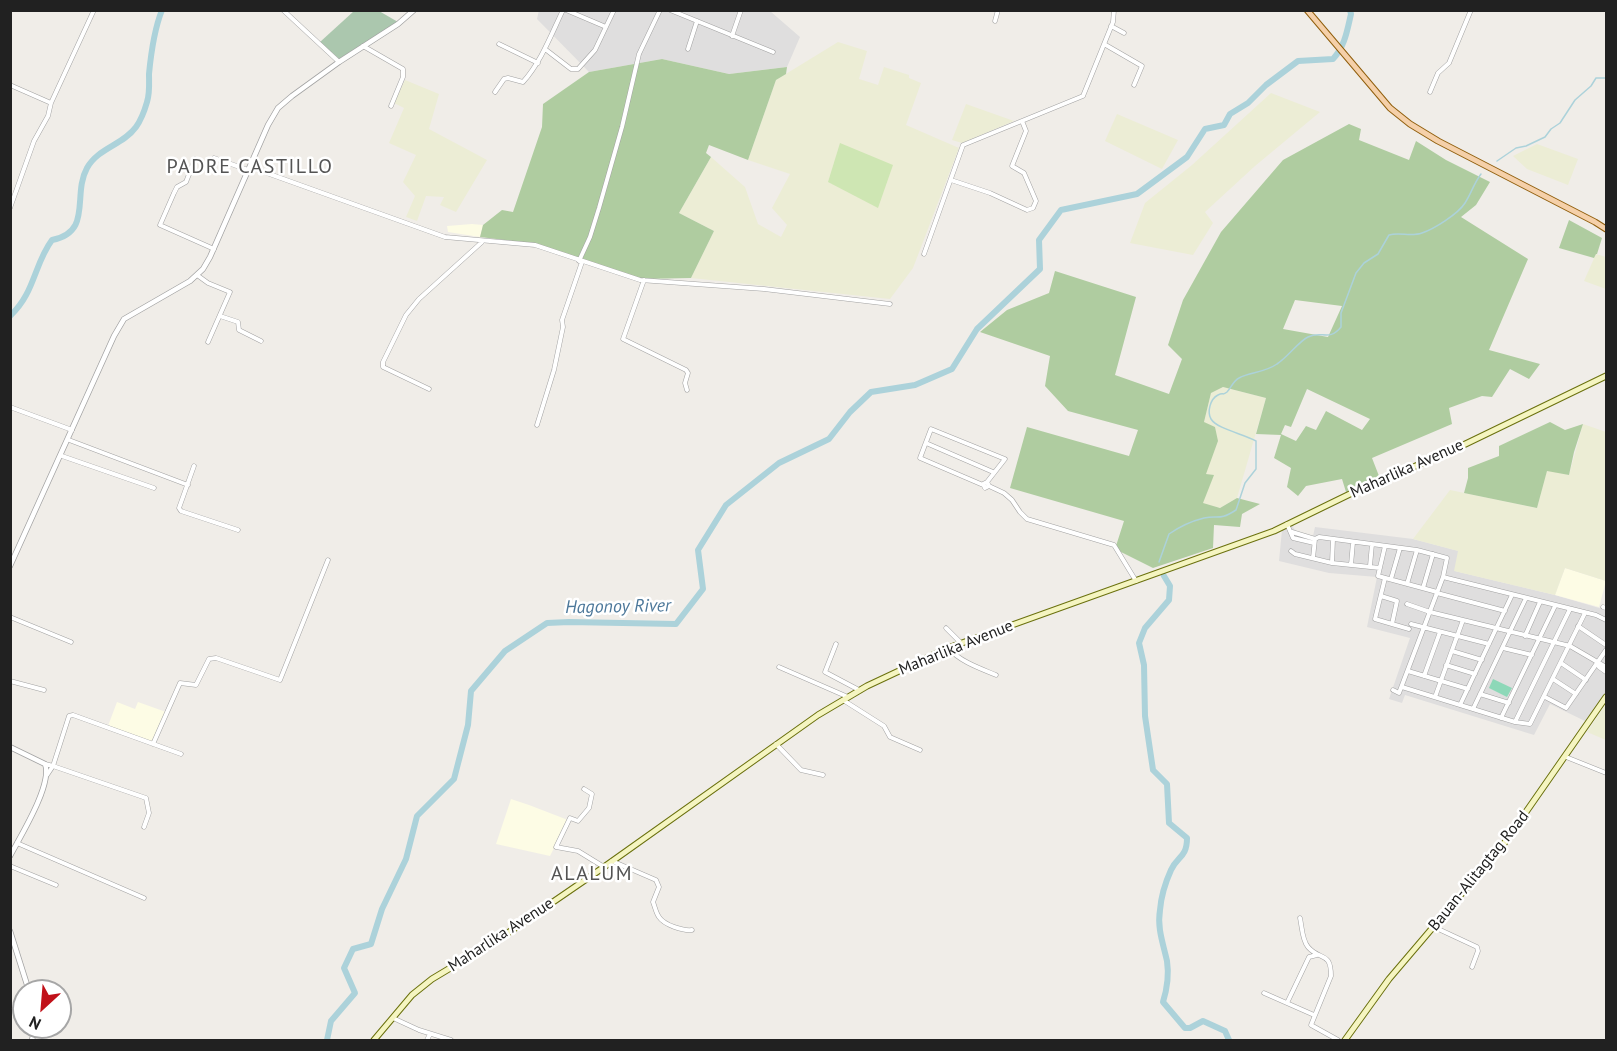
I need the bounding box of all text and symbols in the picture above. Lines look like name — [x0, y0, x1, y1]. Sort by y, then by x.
district label: PADRE CASTILLO — [167, 155, 333, 179]
street label: Maharlika Avenue — [1348, 436, 1466, 502]
water label: Hagonoy River — [565, 595, 671, 619]
street label: Maharlika Avenue — [896, 616, 1016, 680]
street label: Bauan-Alitagtag Road — [1425, 807, 1533, 935]
district label: ALALUM — [551, 862, 633, 886]
street label: Maharlika Avenue — [445, 894, 557, 976]
north arrow — [12, 979, 72, 1039]
text: N — [26, 1012, 44, 1035]

